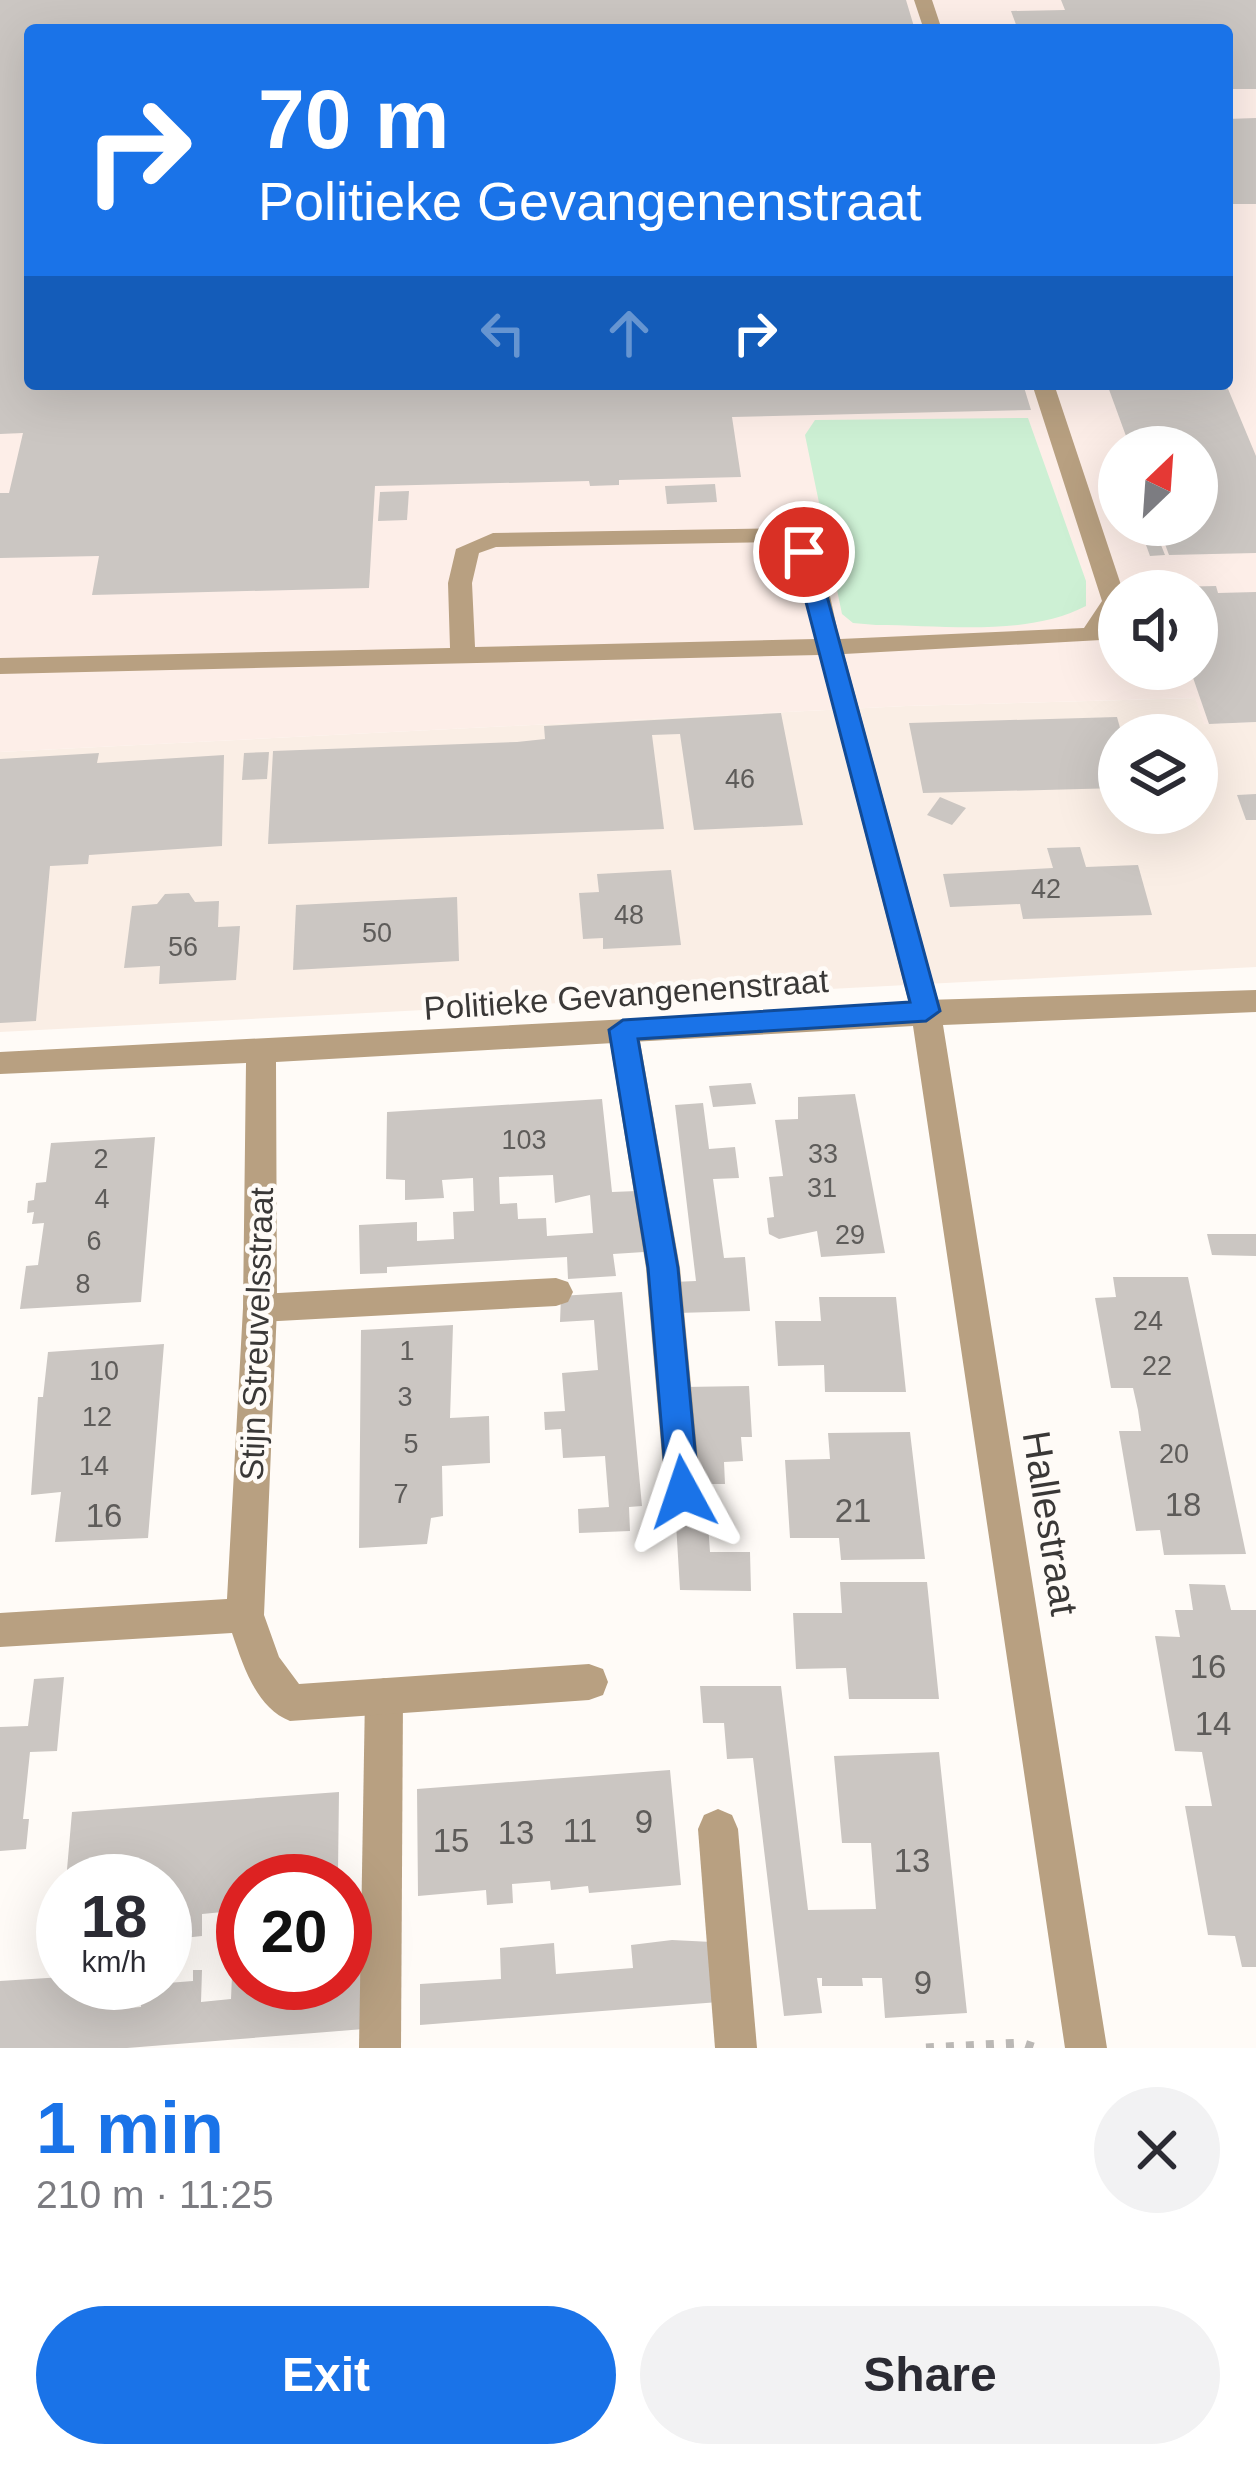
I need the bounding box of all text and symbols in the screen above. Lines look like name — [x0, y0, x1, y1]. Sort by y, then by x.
icon: right — [60, 72, 216, 228]
text: 70 m — [258, 72, 449, 166]
text: Politieke Gevangenenstraat — [258, 171, 921, 231]
icon: left — [470, 300, 536, 366]
icon: ahead — [596, 300, 662, 366]
icon: right — [722, 300, 788, 366]
north arrow — [1098, 426, 1218, 546]
map controls — [1098, 426, 1218, 834]
pin — [753, 501, 855, 603]
icon: arrive — [771, 519, 837, 585]
button: sound — [1098, 570, 1218, 690]
button: layers — [1098, 714, 1218, 834]
house number: 46 — [725, 764, 755, 794]
house number: 42 — [1031, 874, 1061, 904]
house number: 48 — [614, 900, 644, 930]
house number: 50 — [362, 918, 392, 948]
house number: 56 — [168, 932, 198, 962]
street label: Politieke Gevangenenstraat — [423, 962, 830, 1027]
house number: 103 — [501, 1125, 547, 1155]
house number: 33 — [808, 1139, 838, 1169]
house number: 2 — [93, 1144, 109, 1174]
house number: 31 — [807, 1173, 837, 1203]
house number: 4 — [94, 1184, 110, 1214]
street label: Stijn Streuvelsstraat — [233, 1187, 280, 1481]
house number: 29 — [835, 1220, 865, 1250]
house number: 6 — [86, 1226, 102, 1256]
house number: 8 — [75, 1269, 91, 1299]
house number: 24 — [1133, 1306, 1163, 1336]
house number: 1 — [399, 1336, 415, 1366]
house number: 22 — [1142, 1351, 1172, 1381]
house number: 10 — [89, 1356, 119, 1386]
house number: 3 — [397, 1382, 413, 1412]
house number: 12 — [82, 1402, 112, 1432]
street label: Hallestraat — [1015, 1428, 1086, 1619]
house number: 5 — [403, 1429, 419, 1459]
position arrow — [620, 1429, 746, 1555]
house number: 20 — [1159, 1439, 1189, 1469]
house number: 14 — [79, 1451, 109, 1481]
house number: 7 — [393, 1479, 409, 1509]
house number: 18 — [1165, 1486, 1201, 1523]
house number: 21 — [835, 1492, 871, 1529]
house number: 16 — [86, 1497, 122, 1534]
house number: 16 — [1190, 1648, 1226, 1685]
house number: 14 — [1195, 1705, 1231, 1742]
house number: 9 — [635, 1803, 653, 1840]
house number: 11 — [563, 1812, 597, 1849]
house number: 13 — [498, 1814, 534, 1851]
house number: 15 — [433, 1822, 469, 1859]
house number: 13 — [894, 1842, 930, 1879]
speed limit sign: 20 — [216, 1854, 372, 2010]
text: 18 — [81, 1883, 147, 1950]
text: km/h — [81, 1945, 147, 1978]
house number: 9 — [914, 1964, 932, 2001]
button: close — [1094, 2087, 1220, 2213]
text: 1 min — [36, 2088, 224, 2168]
text: 210 m · 11:25 — [36, 2173, 274, 2216]
button: Exit — [36, 2306, 616, 2444]
button: Share — [640, 2306, 1220, 2444]

